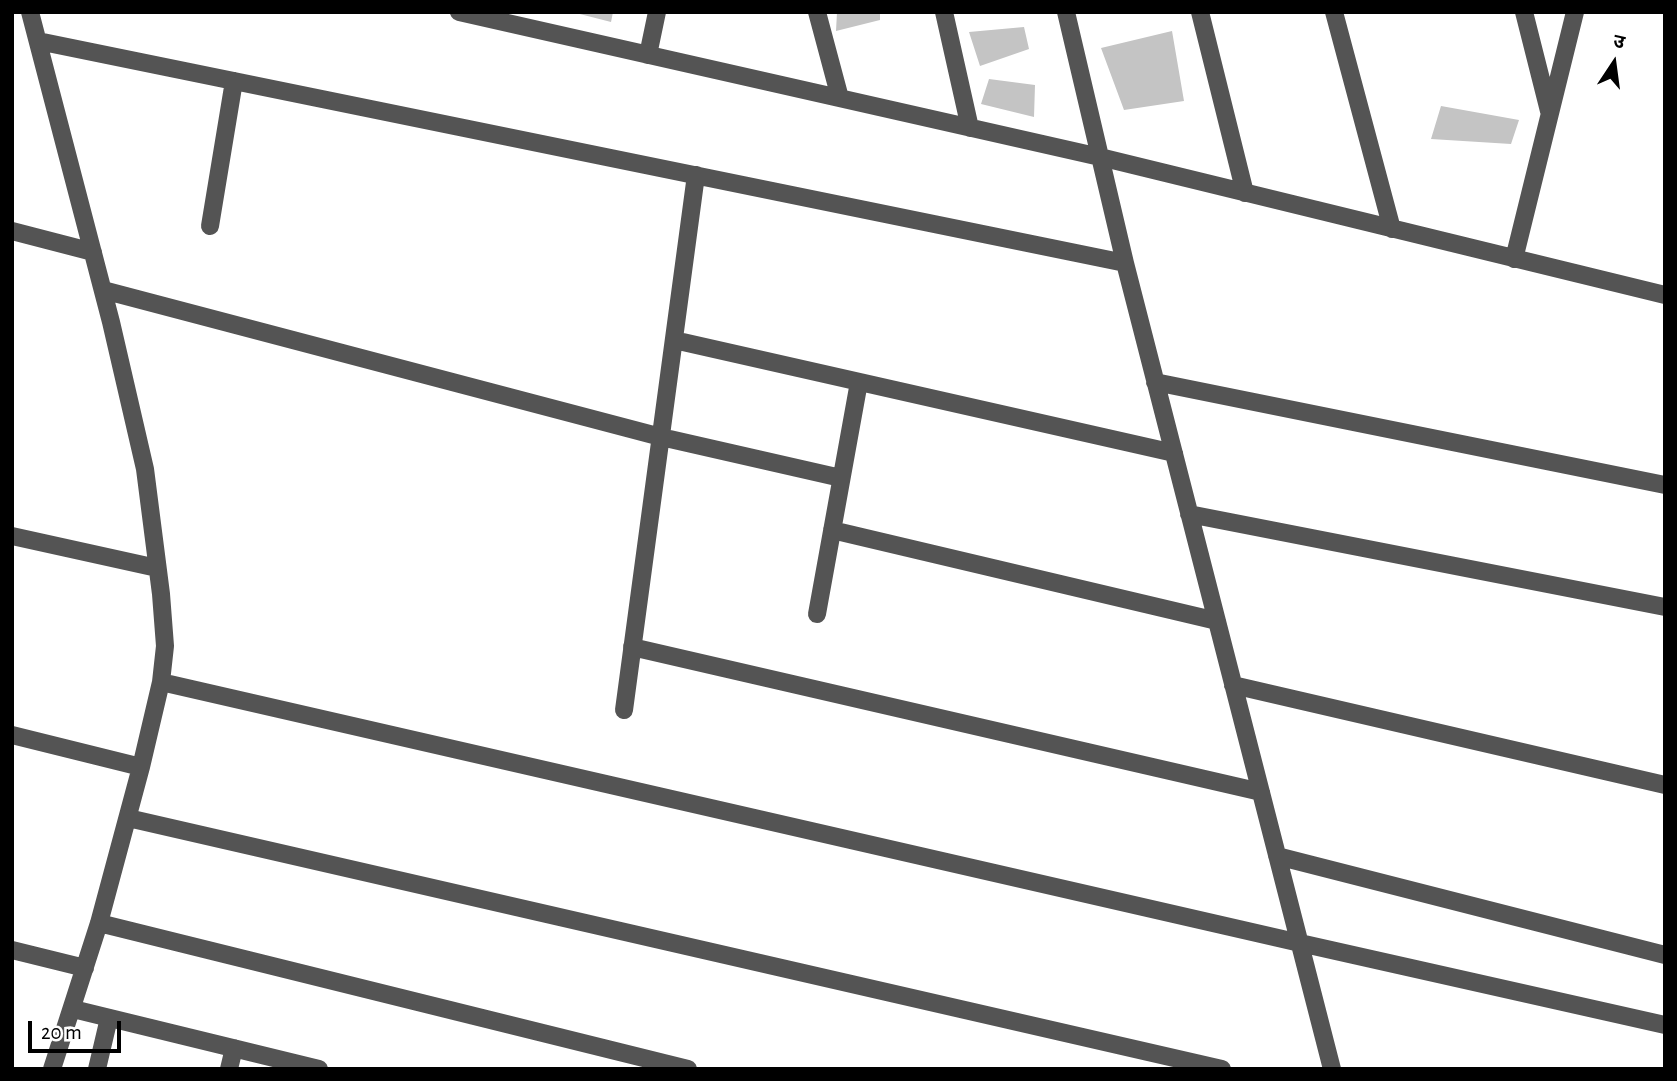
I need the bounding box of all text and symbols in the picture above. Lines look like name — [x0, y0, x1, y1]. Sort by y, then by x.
north arrow — [1579, 28, 1649, 98]
text: उ — [1611, 32, 1626, 53]
scale bar — [32, 1007, 124, 1052]
text: 20 m — [41, 1022, 82, 1043]

